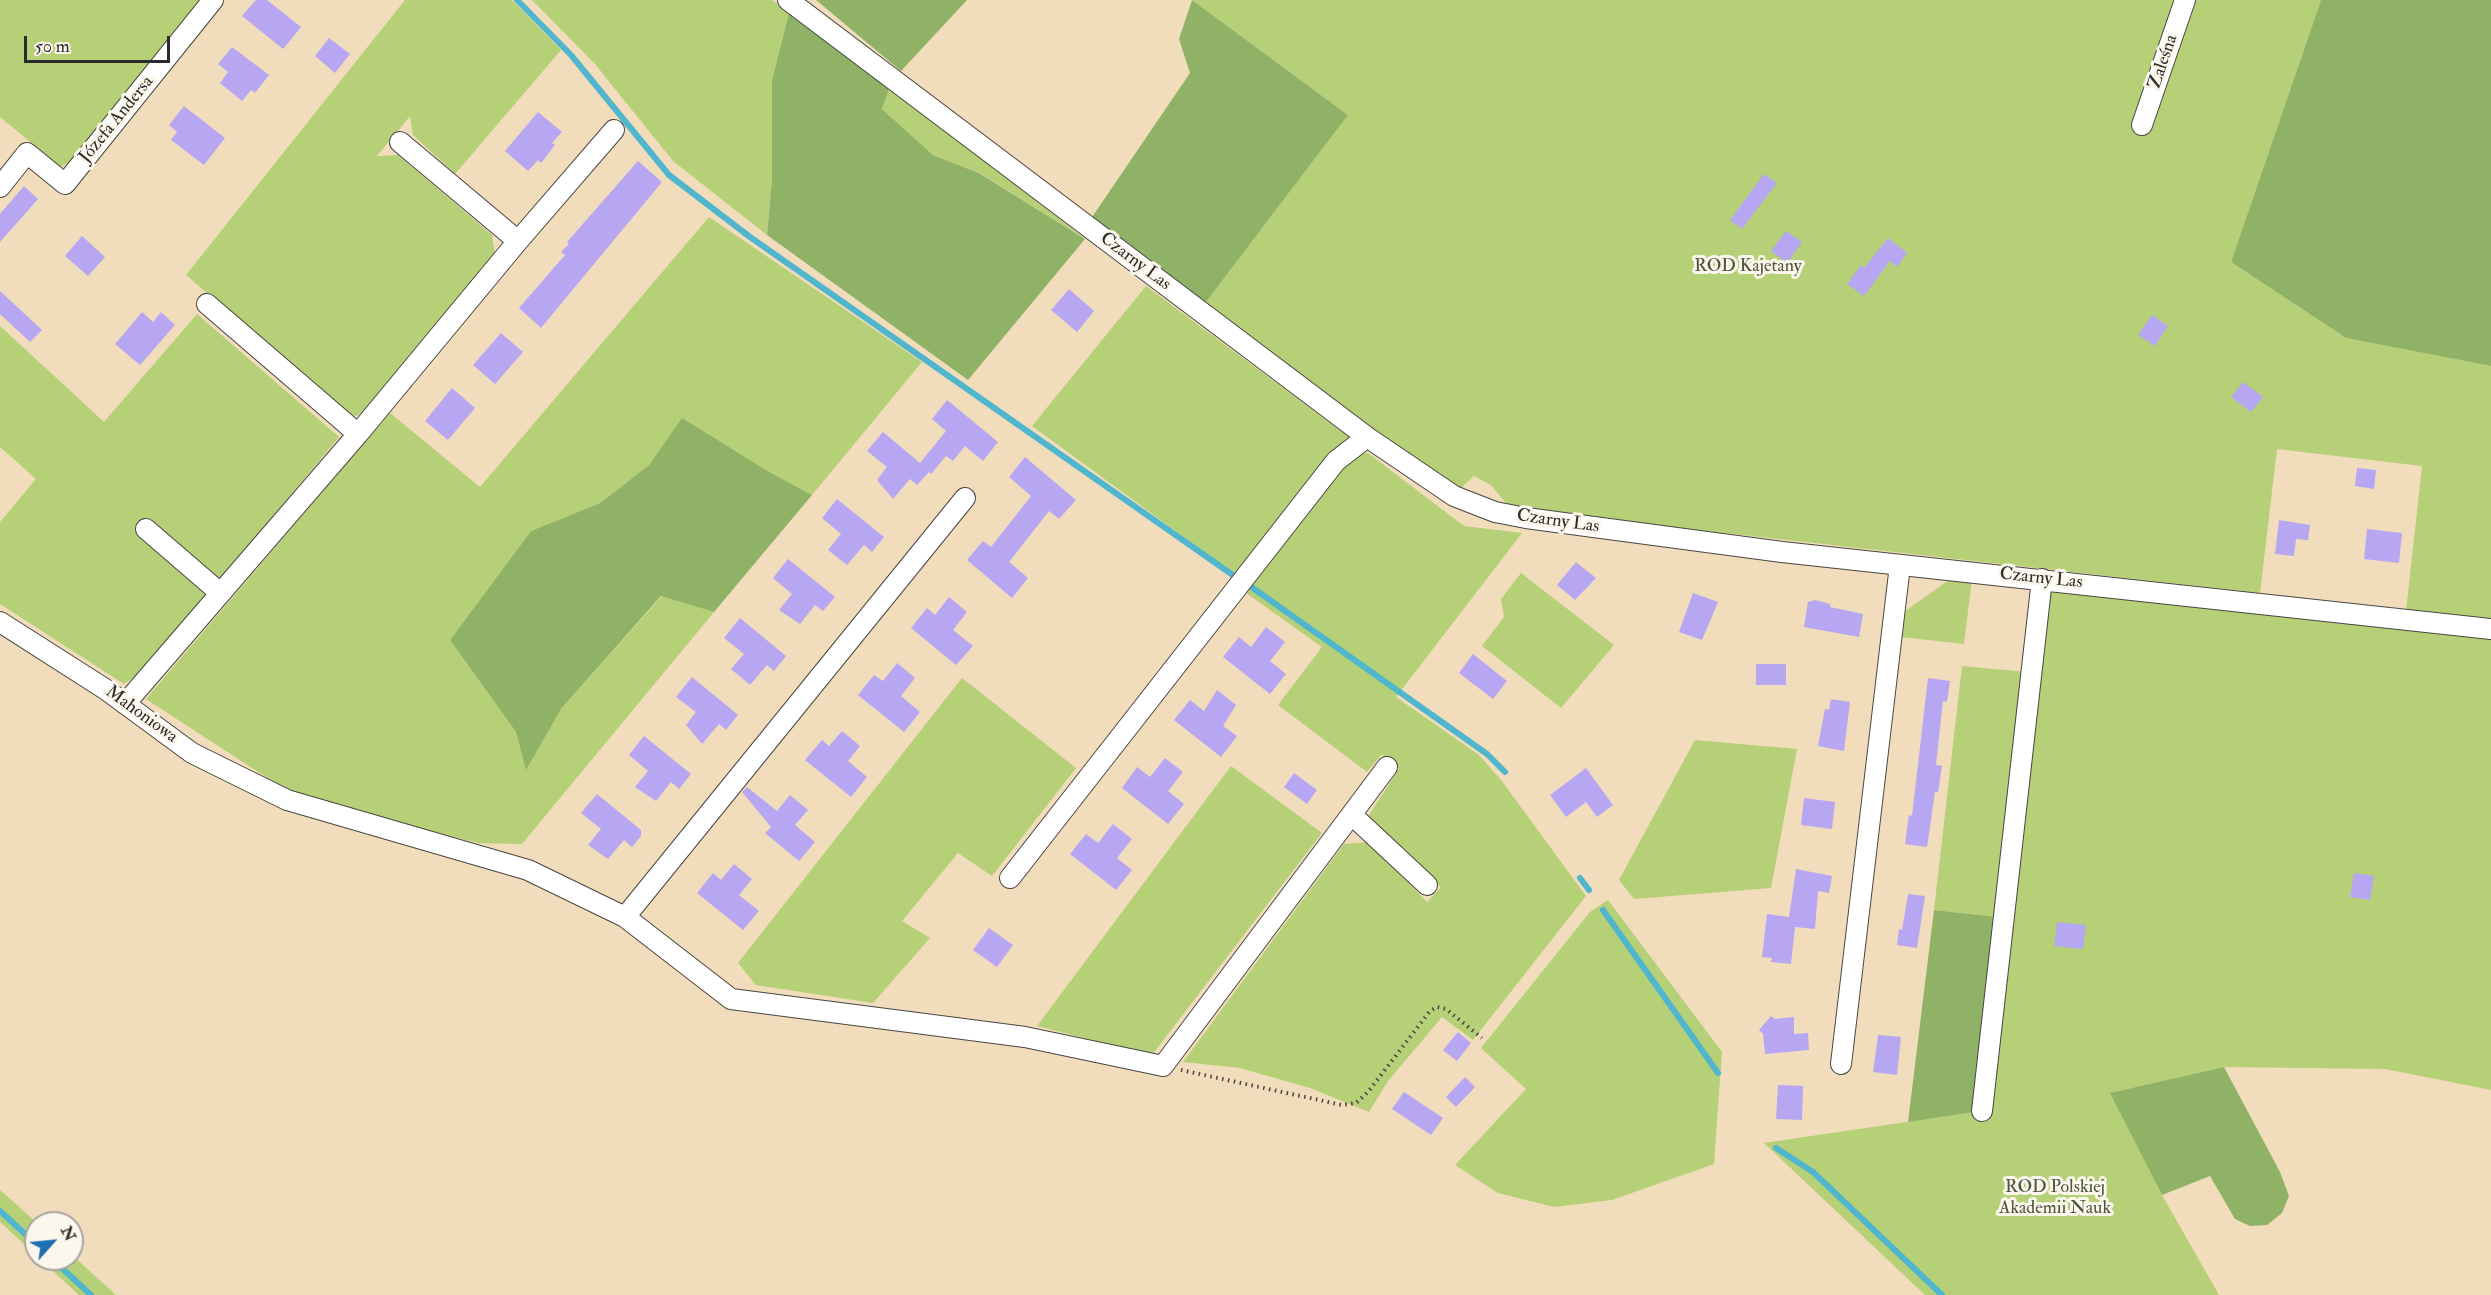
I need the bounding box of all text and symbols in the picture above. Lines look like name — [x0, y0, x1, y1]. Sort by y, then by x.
scale bar — [27, 24, 172, 62]
street label: Zaleśna — [2145, 32, 2183, 92]
text: 50 m — [35, 35, 70, 58]
street label: Józefa Andersa — [75, 72, 159, 168]
street label: Czarny Las — [1095, 228, 1175, 296]
park label: ROD Kajetany — [1694, 256, 1802, 278]
street label: Czarny Las — [1515, 506, 1601, 538]
street label: Czarny Las — [1998, 564, 2084, 594]
street label: Mahoniowa — [101, 682, 181, 748]
park label: ROD Polskiej Akademii Nauk — [1999, 1177, 2111, 1220]
north arrow — [24, 1211, 84, 1271]
text: N — [56, 1223, 80, 1245]

